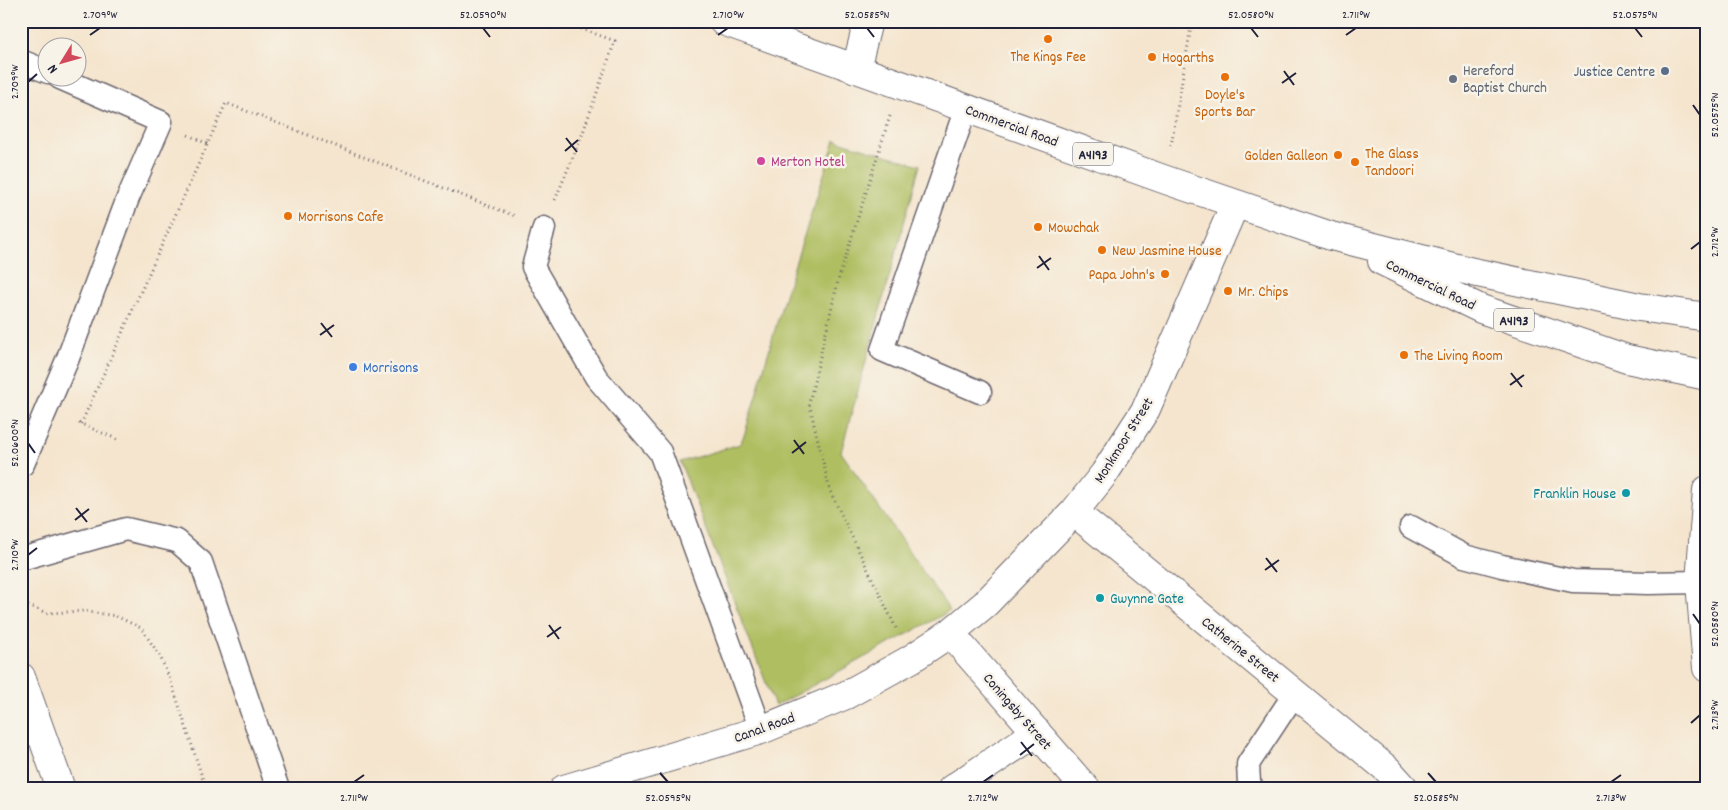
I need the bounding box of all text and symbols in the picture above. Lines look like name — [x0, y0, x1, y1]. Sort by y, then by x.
text: 2.709°W — [83, 7, 117, 24]
text: 52.0590°N — [460, 7, 506, 24]
text: 2.710°W — [712, 7, 744, 24]
text: 52.0585°N — [844, 7, 890, 24]
text: 52.0580°N — [1228, 7, 1274, 24]
text: 2.711°W — [1342, 7, 1370, 24]
text: 52.0575°N — [1613, 7, 1657, 24]
marker: The Kings Fee — [1042, 33, 1054, 45]
north arrow — [38, 38, 88, 88]
place label: The Kings Fee — [1010, 47, 1086, 69]
place label: Hogarths — [1162, 48, 1214, 70]
marker: Hogarths — [1146, 51, 1158, 63]
text: N — [43, 60, 63, 77]
place label: Hereford Baptist Church — [1463, 61, 1547, 100]
place label: Justice Centre — [1574, 62, 1655, 84]
text: 2.709°W — [7, 65, 24, 99]
marker: Justice Centre — [1659, 65, 1671, 77]
marker: Doyle's Sports Bar — [1219, 71, 1231, 83]
marker: Hereford Baptist Church — [1447, 73, 1459, 85]
place label: Doyle's Sports Bar — [1195, 85, 1256, 124]
text: 52.0575°N — [1707, 93, 1724, 137]
street label: Commercial Road — [962, 100, 1061, 154]
road number: A4193 — [1073, 142, 1113, 166]
place label: The Glass Tandoori — [1365, 144, 1419, 183]
place label: Golden Galleon — [1244, 146, 1328, 168]
marker: Golden Galleon — [1332, 149, 1344, 161]
place label: Merton Hotel — [771, 152, 845, 174]
marker: Merton Hotel — [755, 155, 767, 167]
marker: The Glass Tandoori — [1349, 156, 1361, 168]
place label: Morrisons Cafe — [298, 207, 384, 229]
marker: Morrisons Cafe — [282, 210, 294, 222]
place label: Mowchak — [1048, 218, 1099, 240]
marker: Mowchak — [1032, 221, 1044, 233]
text: 2.712°W — [1707, 227, 1724, 257]
place label: New Jasmine House — [1112, 241, 1222, 263]
marker: New Jasmine House — [1096, 244, 1108, 256]
street label: Commercial Road — [1381, 254, 1479, 317]
place label: Papa John's — [1089, 265, 1155, 287]
marker: Papa John's — [1159, 268, 1171, 280]
place label: Mr. Chips — [1238, 282, 1289, 304]
marker: Mr. Chips — [1222, 285, 1234, 297]
road number: A4193 — [1494, 308, 1534, 332]
place label: The Living Room — [1414, 346, 1503, 368]
marker: The Living Room — [1398, 349, 1410, 361]
place label: Morrisons — [363, 358, 419, 380]
marker: Morrisons — [347, 361, 359, 373]
street label: Monkmoor Street — [1089, 393, 1160, 488]
text: 52.0600°N — [7, 419, 24, 467]
place label: Franklin House — [1533, 484, 1616, 506]
marker: Franklin House — [1620, 487, 1632, 499]
text: 2.710°W — [7, 539, 24, 571]
place label: Gwynne Gate — [1110, 589, 1184, 611]
marker: Gwynne Gate — [1094, 592, 1106, 604]
text: 52.0580°N — [1707, 601, 1724, 647]
street label: Catherine Street — [1196, 612, 1284, 689]
street label: Coningsby Street — [977, 669, 1057, 756]
text: 2.713°W — [1707, 700, 1724, 730]
street label: Canal Road — [731, 708, 798, 750]
text: 2.711°W — [340, 790, 368, 807]
text: 52.0595°N — [645, 790, 691, 807]
text: 2.712°W — [968, 790, 998, 807]
text: 52.0585°N — [1413, 790, 1459, 807]
text: 2.713°W — [1596, 790, 1626, 807]

